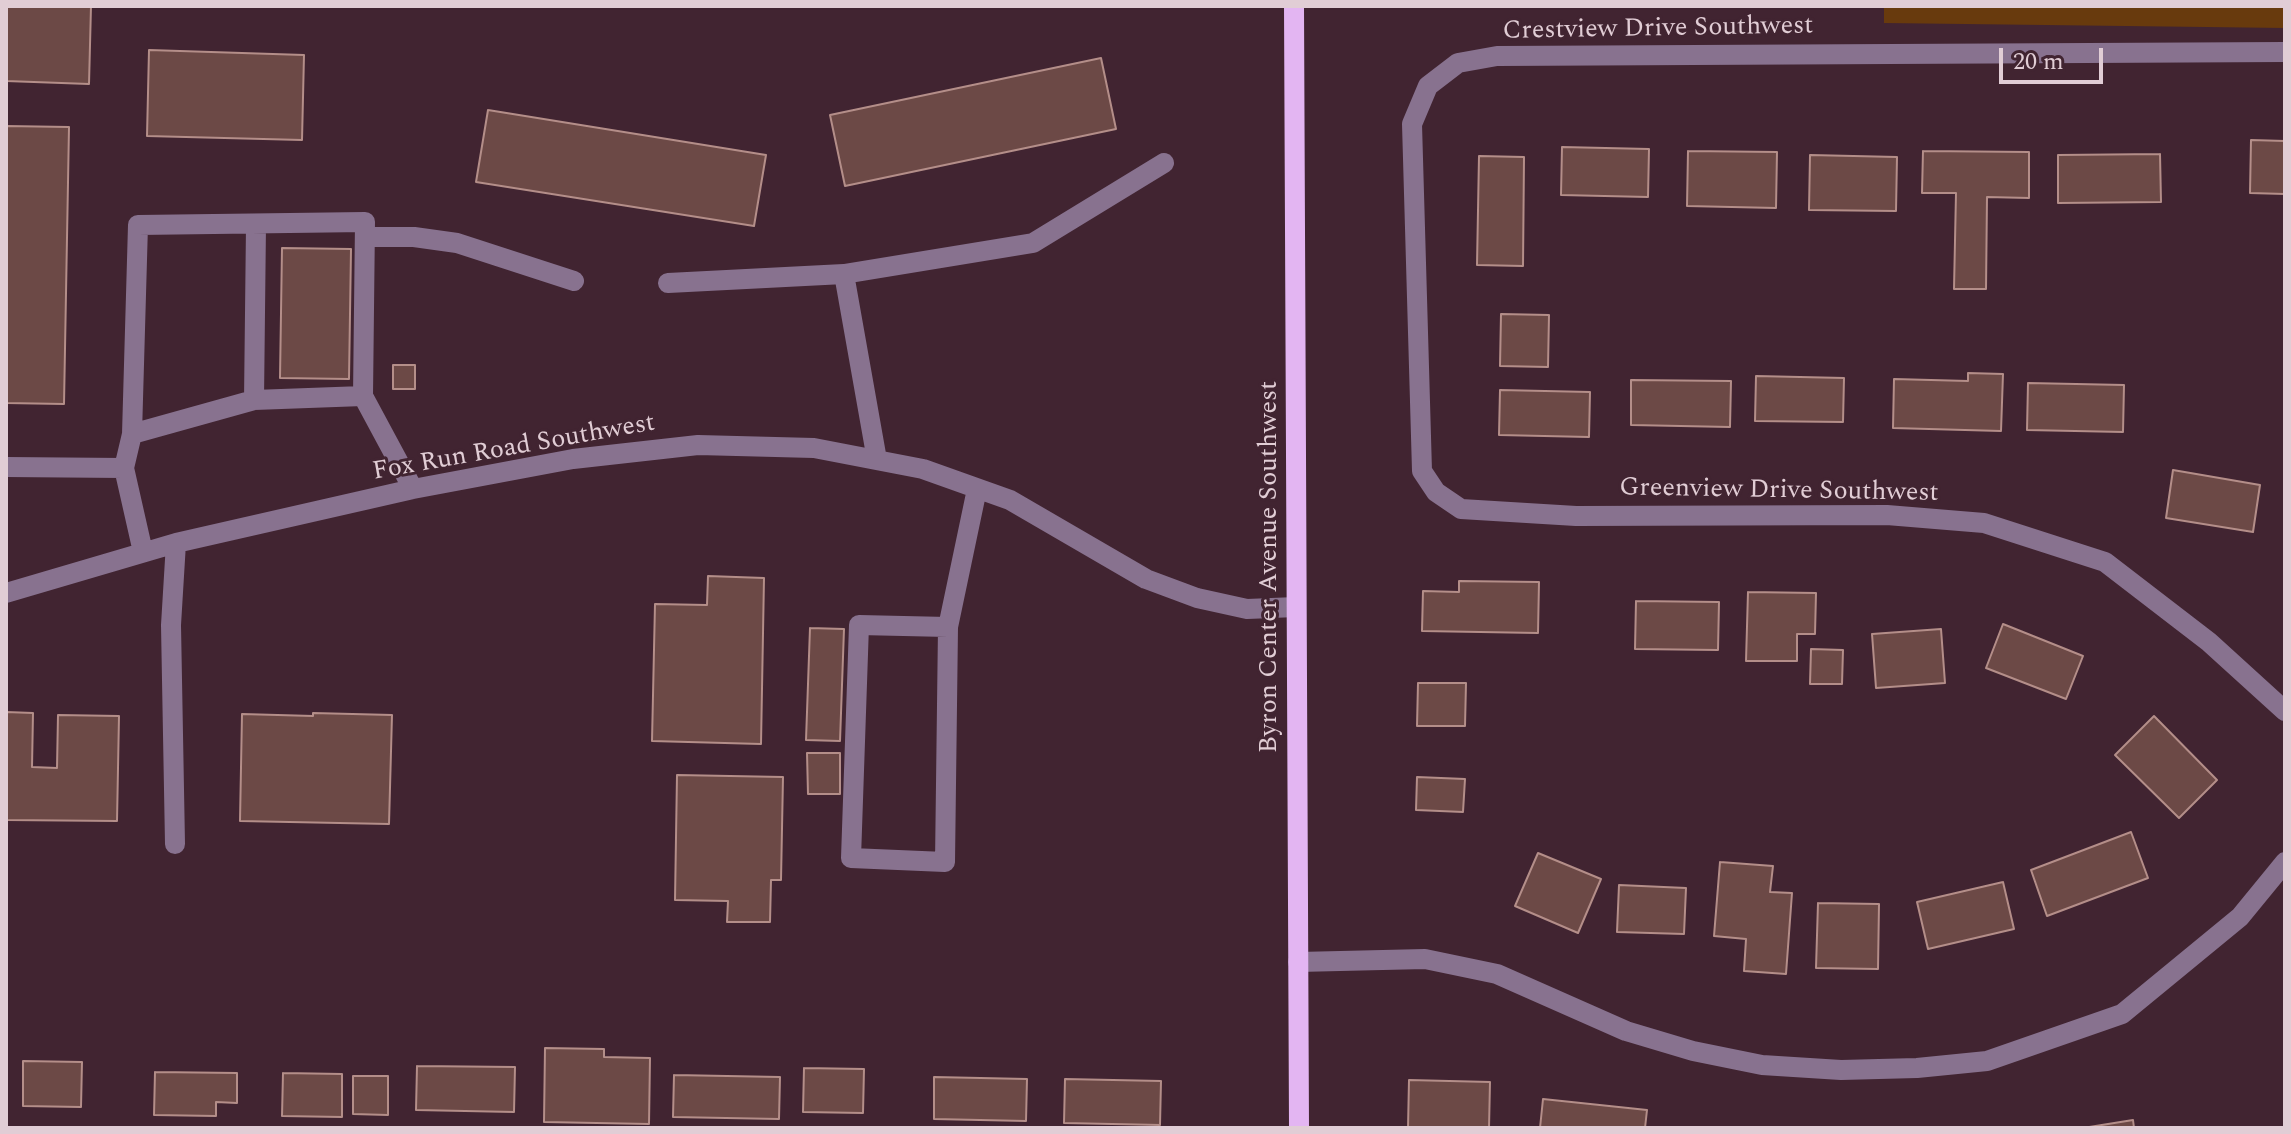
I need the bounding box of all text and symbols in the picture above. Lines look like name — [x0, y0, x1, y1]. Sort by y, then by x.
street label: Crestview Drive Southwest — [1502, 12, 1814, 48]
scale bar — [2003, 32, 2107, 82]
text: 20 m — [2013, 44, 2064, 80]
street label: Byron Center Avenue Southwest — [1255, 381, 1287, 753]
street label: Fox Run Road Southwest — [370, 409, 658, 489]
street label: Greenview Drive Southwest — [1619, 474, 1939, 510]

